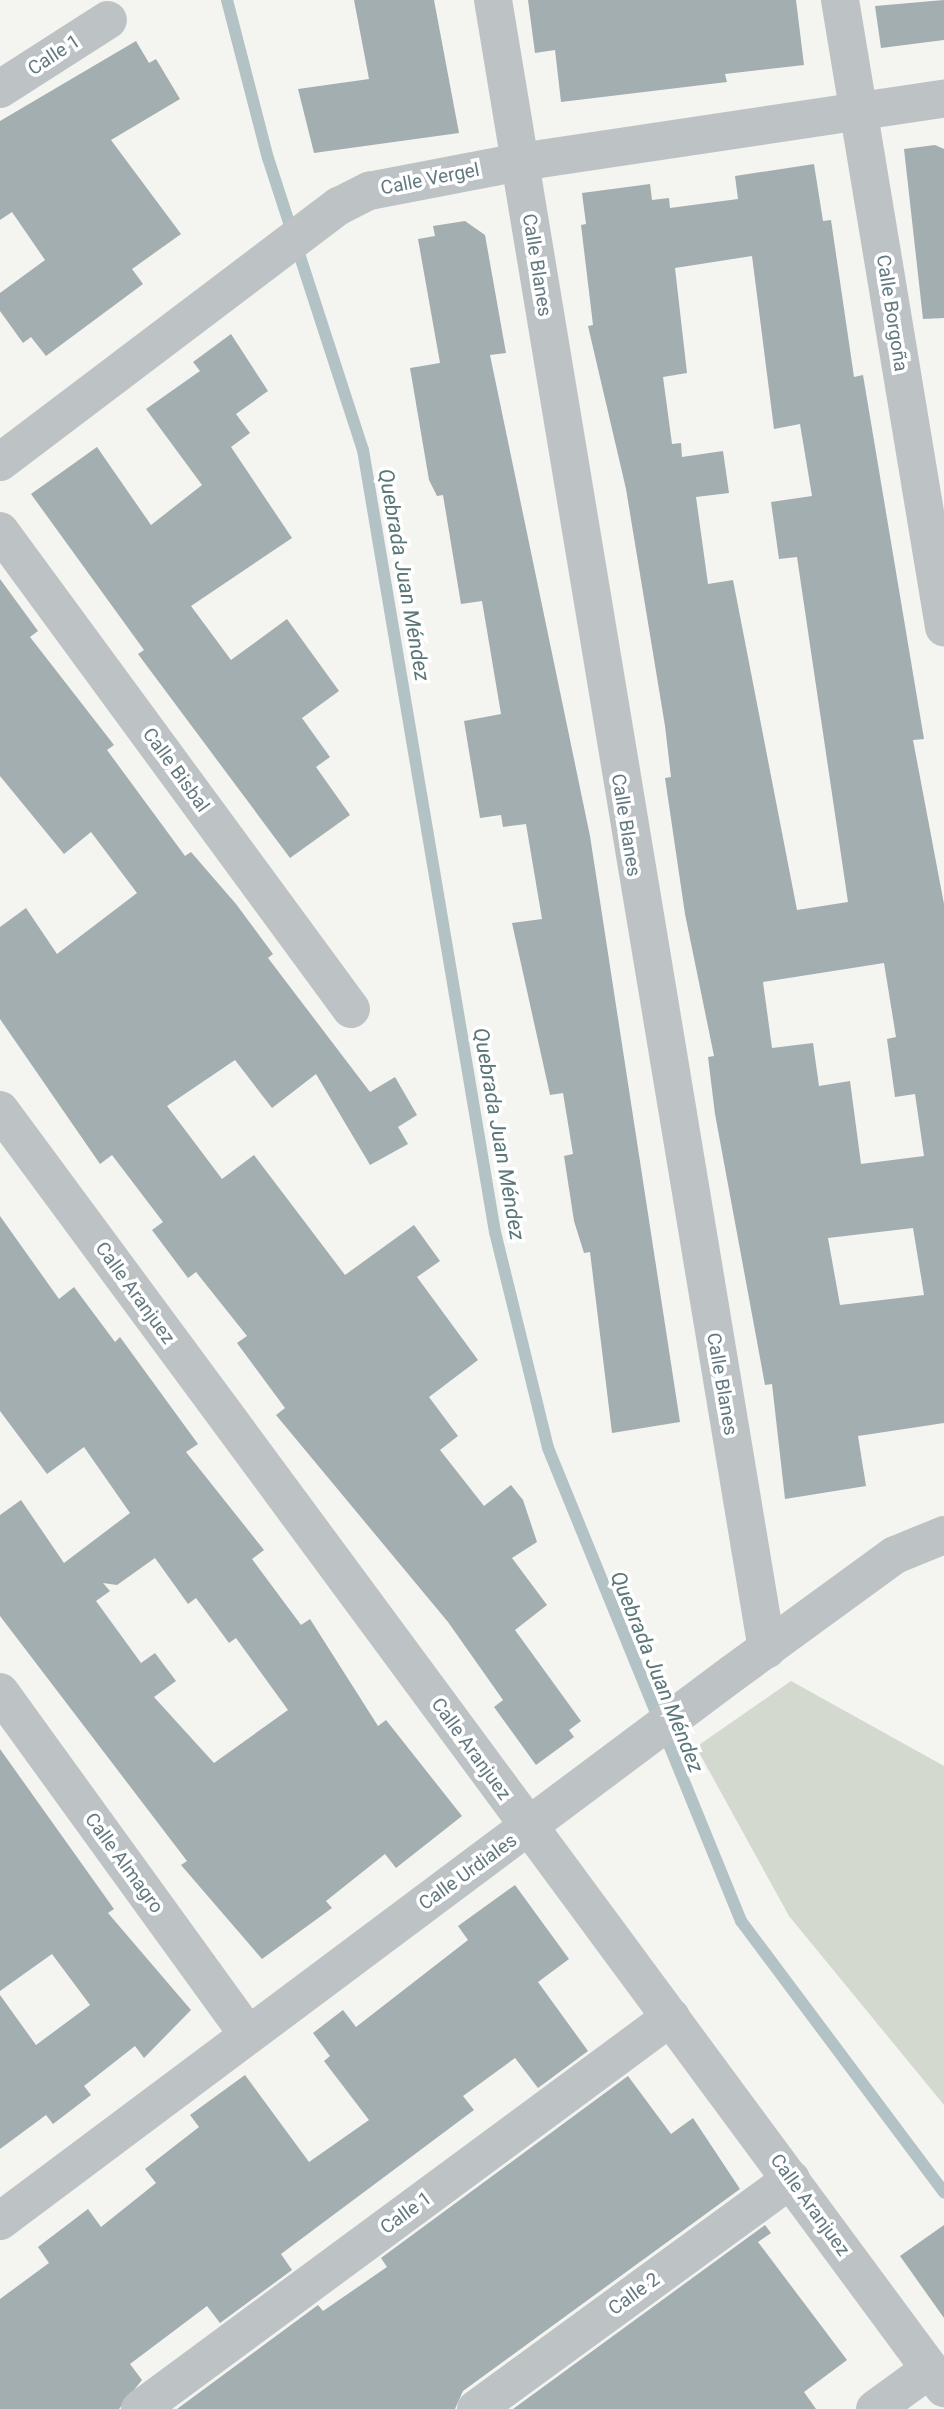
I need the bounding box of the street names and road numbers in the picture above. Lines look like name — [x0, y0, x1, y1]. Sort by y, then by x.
street label: Calle 1 — [24, 30, 84, 80]
street label: Calle Vergel — [379, 158, 481, 200]
street label: Calle Blanes — [518, 212, 556, 318]
street label: Calle Borgoña — [872, 253, 912, 373]
street label: Calle Bisbal — [138, 723, 214, 817]
street label: Calle Blanes — [607, 772, 645, 878]
street label: Calle Aranjuez — [90, 1238, 180, 1348]
street label: Calle Blanes — [702, 1331, 742, 1437]
street label: Calle Aranjuez — [426, 1694, 516, 1804]
street label: Calle Almagro — [80, 1808, 168, 1918]
street label: Calle Urdiales — [415, 1829, 521, 1915]
street label: Calle Aranjuez — [765, 2150, 855, 2260]
street label: Calle 1 — [376, 2187, 436, 2239]
street label: Calle 2 — [604, 2268, 664, 2320]

